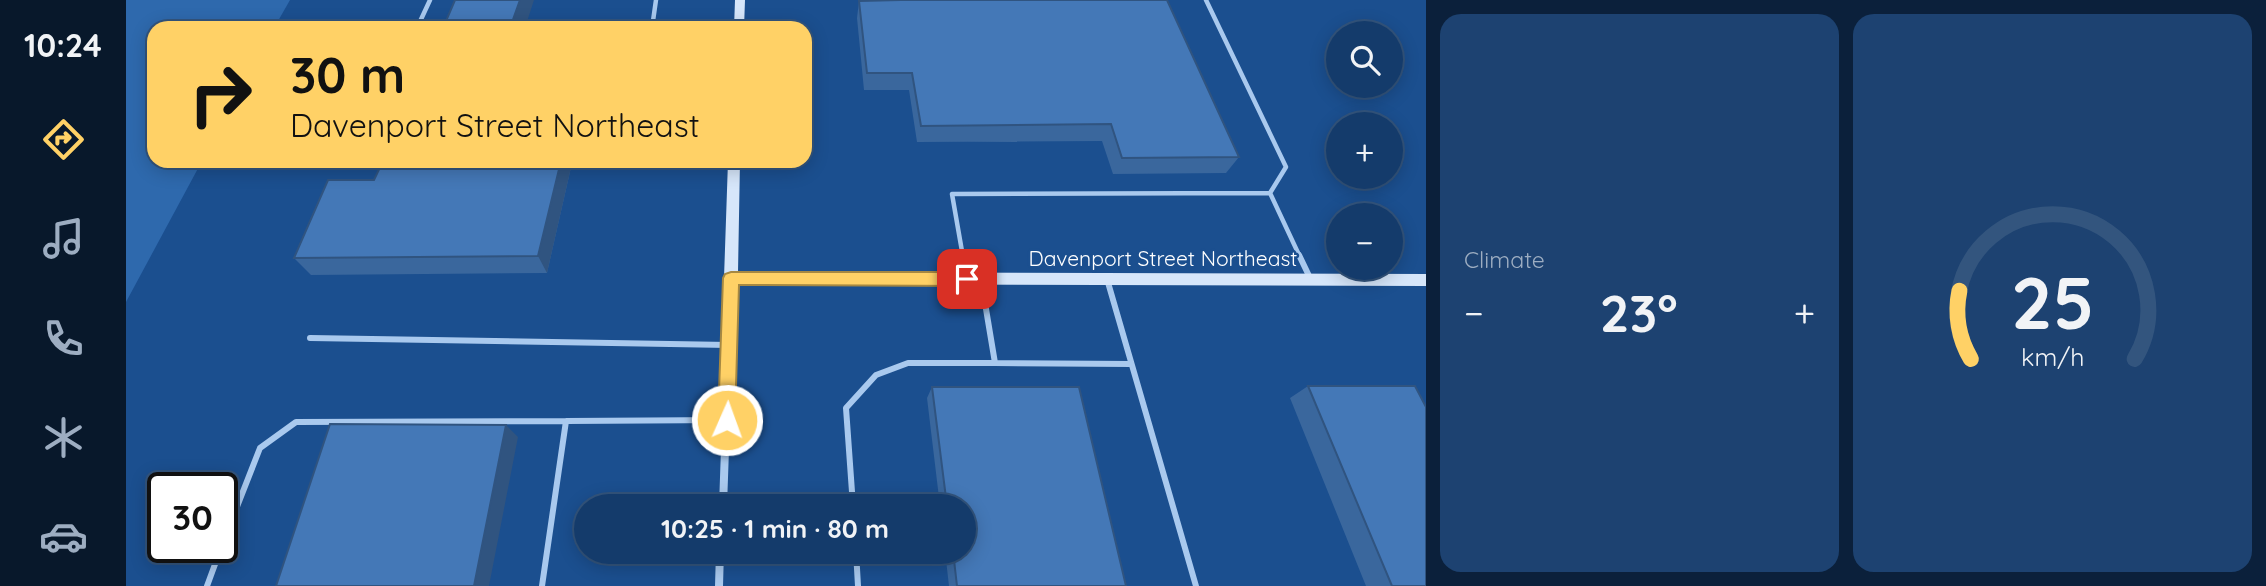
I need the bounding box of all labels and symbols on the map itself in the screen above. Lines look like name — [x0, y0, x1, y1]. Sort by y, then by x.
street label: Davenport Street Northeast — [1029, 245, 1297, 271]
pin — [937, 249, 997, 309]
position arrow — [690, 383, 764, 457]
speed limit sign: 30 — [147, 472, 238, 563]

